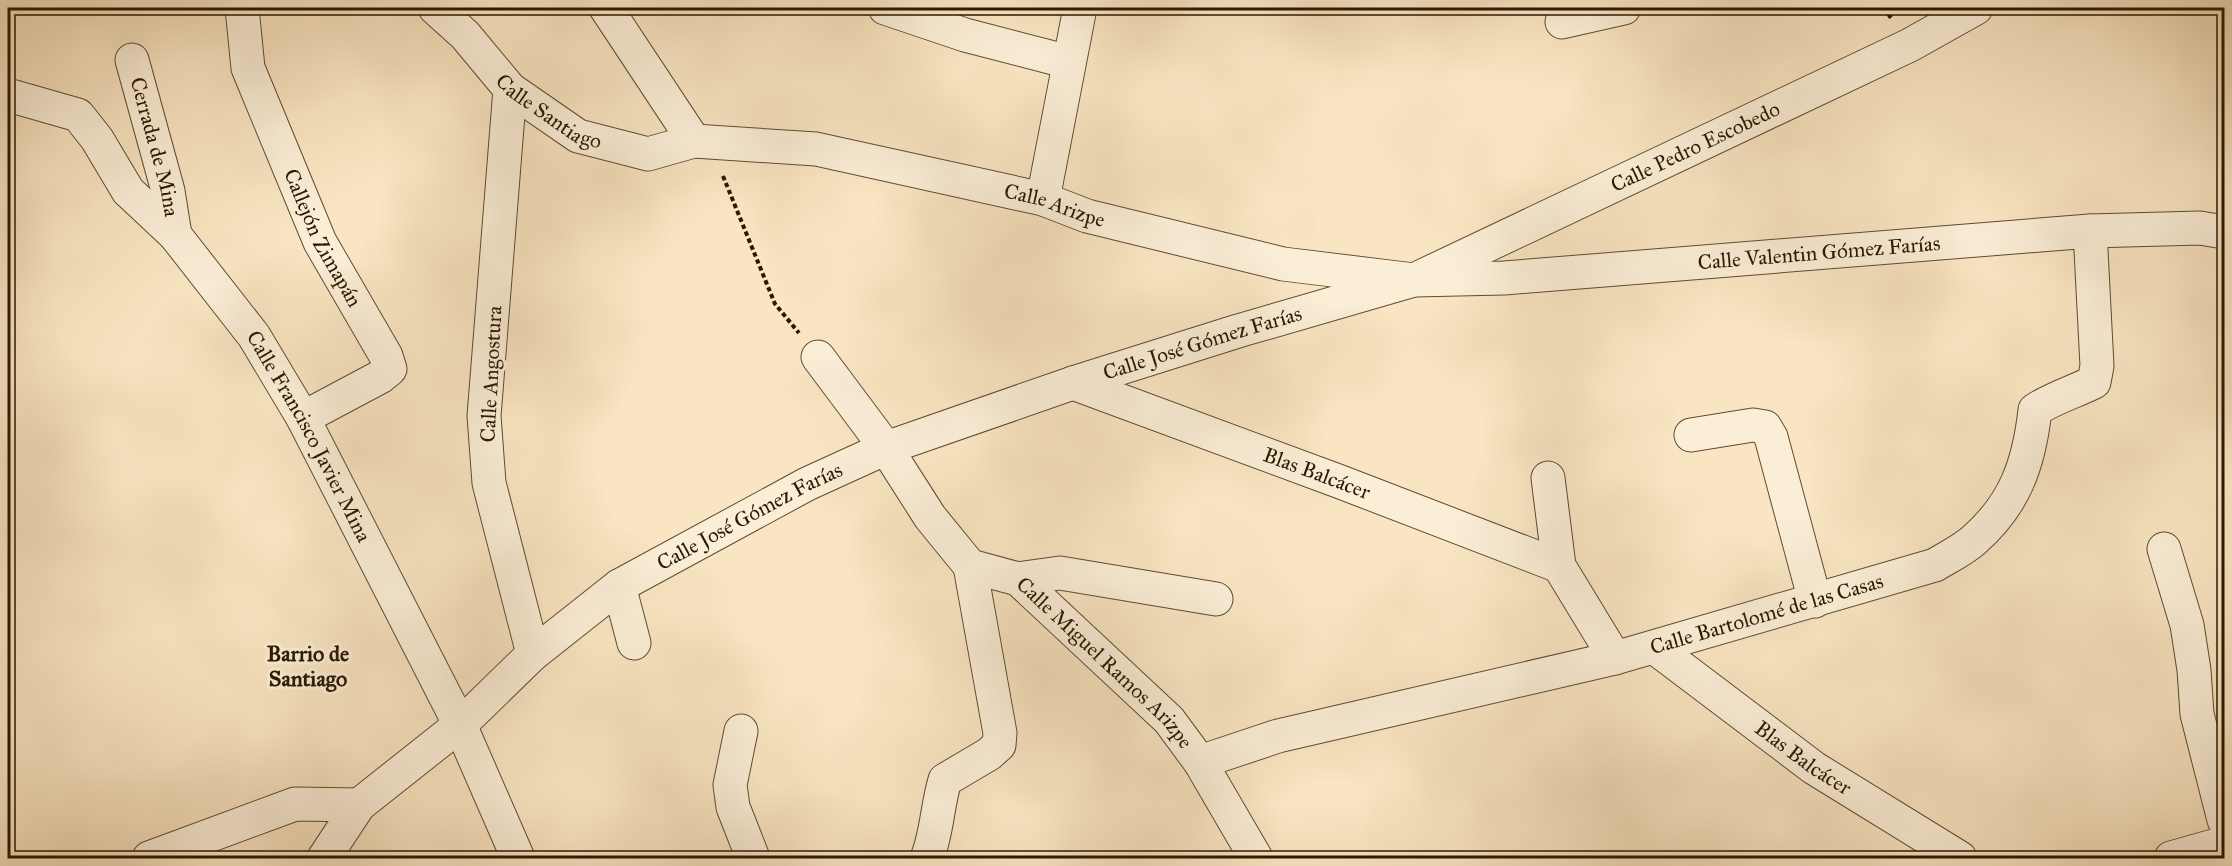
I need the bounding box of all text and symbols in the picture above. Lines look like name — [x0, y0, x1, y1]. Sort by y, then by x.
street label: Calle Santiago — [490, 68, 605, 155]
street label: Cerrada de Mina — [124, 74, 185, 219]
street label: Calle Pedro Escobedo — [1606, 95, 1784, 198]
street label: Callejón Zimapán — [278, 165, 368, 312]
street label: Calle Arizpe — [1002, 178, 1108, 233]
street label: Calle Valentin Gómez Farías — [1697, 230, 1941, 275]
street label: Calle José Gómez Farías — [1100, 300, 1305, 386]
street label: Calle Angostura — [474, 305, 508, 443]
street label: Calle Francisco Javier Mina — [241, 326, 377, 546]
street label: Blas Balcácer — [1260, 442, 1374, 505]
street label: Calle José Gómez Farías — [652, 457, 847, 576]
street label: Calle Bartolomé de las Casas — [1647, 568, 1886, 660]
street label: Calle Miguel Ramos Arizpe — [1011, 571, 1199, 754]
district label: Barrio de Santiago — [267, 640, 349, 692]
street label: Blas Balcácer — [1750, 715, 1856, 801]

